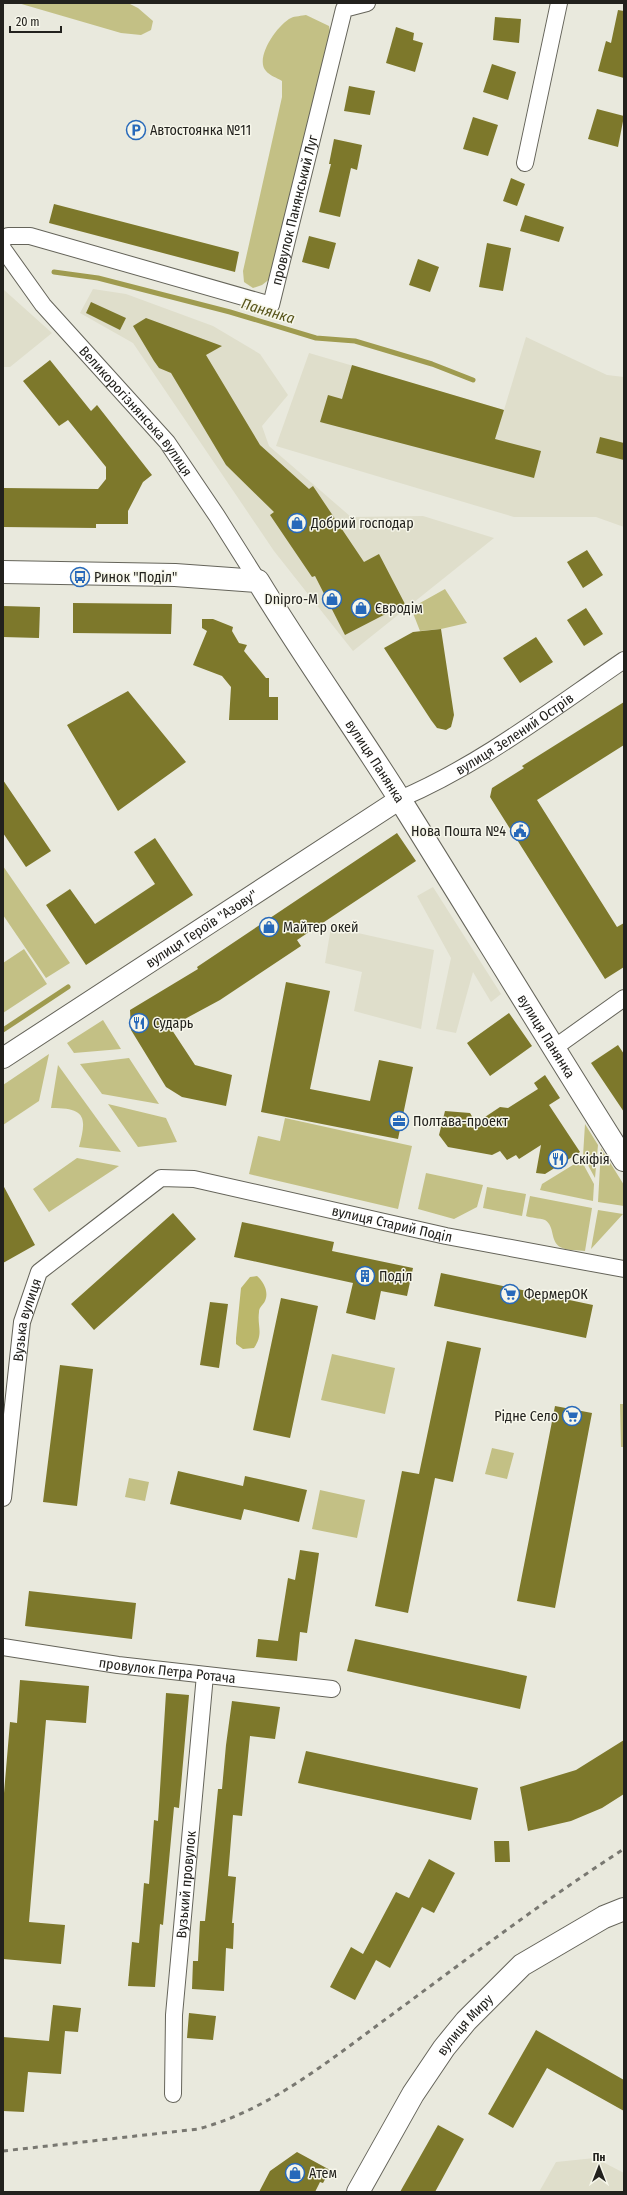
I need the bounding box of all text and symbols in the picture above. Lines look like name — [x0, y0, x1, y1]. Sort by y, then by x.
scale bar — [10, 8, 61, 34]
text: 20 m — [16, 15, 40, 29]
parking icon: Автостоянка №11 — [125, 119, 147, 141]
place label: Автостоянка №11 — [150, 122, 251, 139]
street label: провулок Панянський Луг — [268, 133, 322, 287]
water label: Панянка — [239, 294, 297, 328]
street label: Великорогізнянська вулиця — [75, 343, 196, 480]
shop icon: Добрий господар — [286, 512, 308, 534]
place label: Добрий господар — [310, 515, 414, 532]
bus stop icon: Ринок "Поділ" — [69, 566, 91, 588]
place label: Ринок "Поділ" — [94, 569, 177, 586]
shop icon: Dnipro-M — [321, 588, 343, 610]
place label: Dnipro-M — [265, 591, 318, 608]
shop icon: Євродім — [350, 597, 372, 619]
place label: Євродім — [375, 600, 423, 617]
street label: вулиця Зелений Острів — [453, 690, 577, 779]
street label: вулиця Панянка — [341, 717, 408, 806]
public building icon: Нова Пошта №4 — [509, 820, 531, 842]
place label: Нова Пошта №4 — [411, 823, 506, 840]
street label: вулиця Героїв "Азову" — [143, 886, 261, 972]
shop icon: Майтер окей — [258, 916, 280, 938]
place label: Майтер окей — [283, 919, 359, 936]
street label: вулиця Панянка — [514, 991, 579, 1082]
restaurant icon: Сударь — [128, 1012, 150, 1034]
place label: Сударь — [153, 1015, 194, 1032]
office icon: Полтава-проект — [388, 1110, 410, 1132]
place label: Полтава-проект — [413, 1113, 508, 1130]
restaurant icon: Скіфія — [547, 1148, 569, 1170]
place label: Скіфія — [572, 1151, 610, 1168]
street label: вулиця Старий Поділ — [330, 1202, 454, 1246]
building icon: Поділ — [354, 1265, 376, 1287]
place label: Поділ — [379, 1268, 412, 1285]
street label: Вузька вулиця — [10, 1276, 45, 1362]
supermarket icon: ФермерОК — [499, 1283, 521, 1305]
place label: ФермерОК — [524, 1286, 588, 1303]
supermarket icon: Рідне Село — [561, 1405, 583, 1427]
place label: Рідне Село — [494, 1408, 558, 1425]
street label: провулок Петра Ротача — [98, 1654, 237, 1687]
street label: Вузький провулок — [173, 1830, 200, 1939]
street label: вулиця Миру — [433, 1990, 497, 2059]
north arrow — [579, 2147, 619, 2187]
text: Пн — [593, 2151, 605, 2164]
shop icon: Атем — [284, 2162, 306, 2184]
place label: Атем — [309, 2165, 337, 2182]

